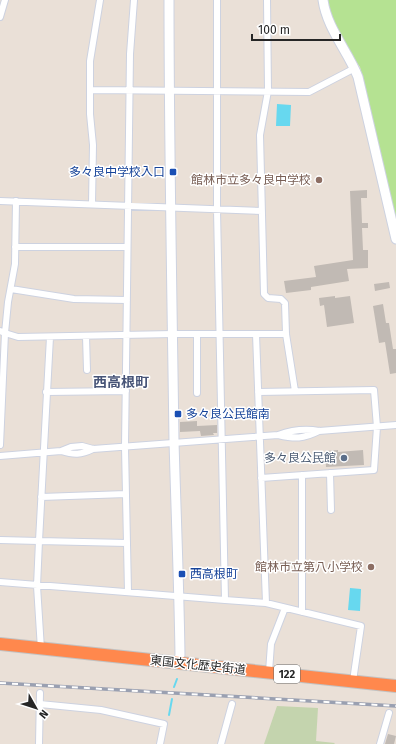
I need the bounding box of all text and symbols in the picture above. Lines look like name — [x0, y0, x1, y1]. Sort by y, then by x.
scale bar — [252, 16, 340, 42]
text: 100 m — [258, 23, 290, 37]
place label: 多々良中学校入口 — [69, 165, 165, 179]
marker: 多々良中学校入口 — [168, 167, 178, 177]
place label: 館林市立多々良中学校 — [191, 173, 311, 187]
marker: 館林市立多々良中学校 — [314, 175, 324, 185]
district label: 西高根町 — [93, 374, 149, 391]
place label: 多々良公民館南 — [186, 407, 270, 421]
marker: 多々良公民館南 — [173, 409, 183, 419]
place label: 多々良公民館 — [264, 451, 336, 465]
marker: 多々良公民館 — [339, 453, 349, 463]
place label: 館林市立第八小学校 — [255, 560, 363, 574]
marker: 館林市立第八小学校 — [366, 562, 376, 572]
place label: 西高根町 — [190, 567, 238, 581]
marker: 西高根町 — [177, 569, 187, 579]
street label: 東国文化歴史街道 — [150, 653, 246, 677]
road number: 122 — [274, 665, 300, 683]
north arrow — [16, 688, 56, 728]
text: N — [36, 707, 51, 721]

